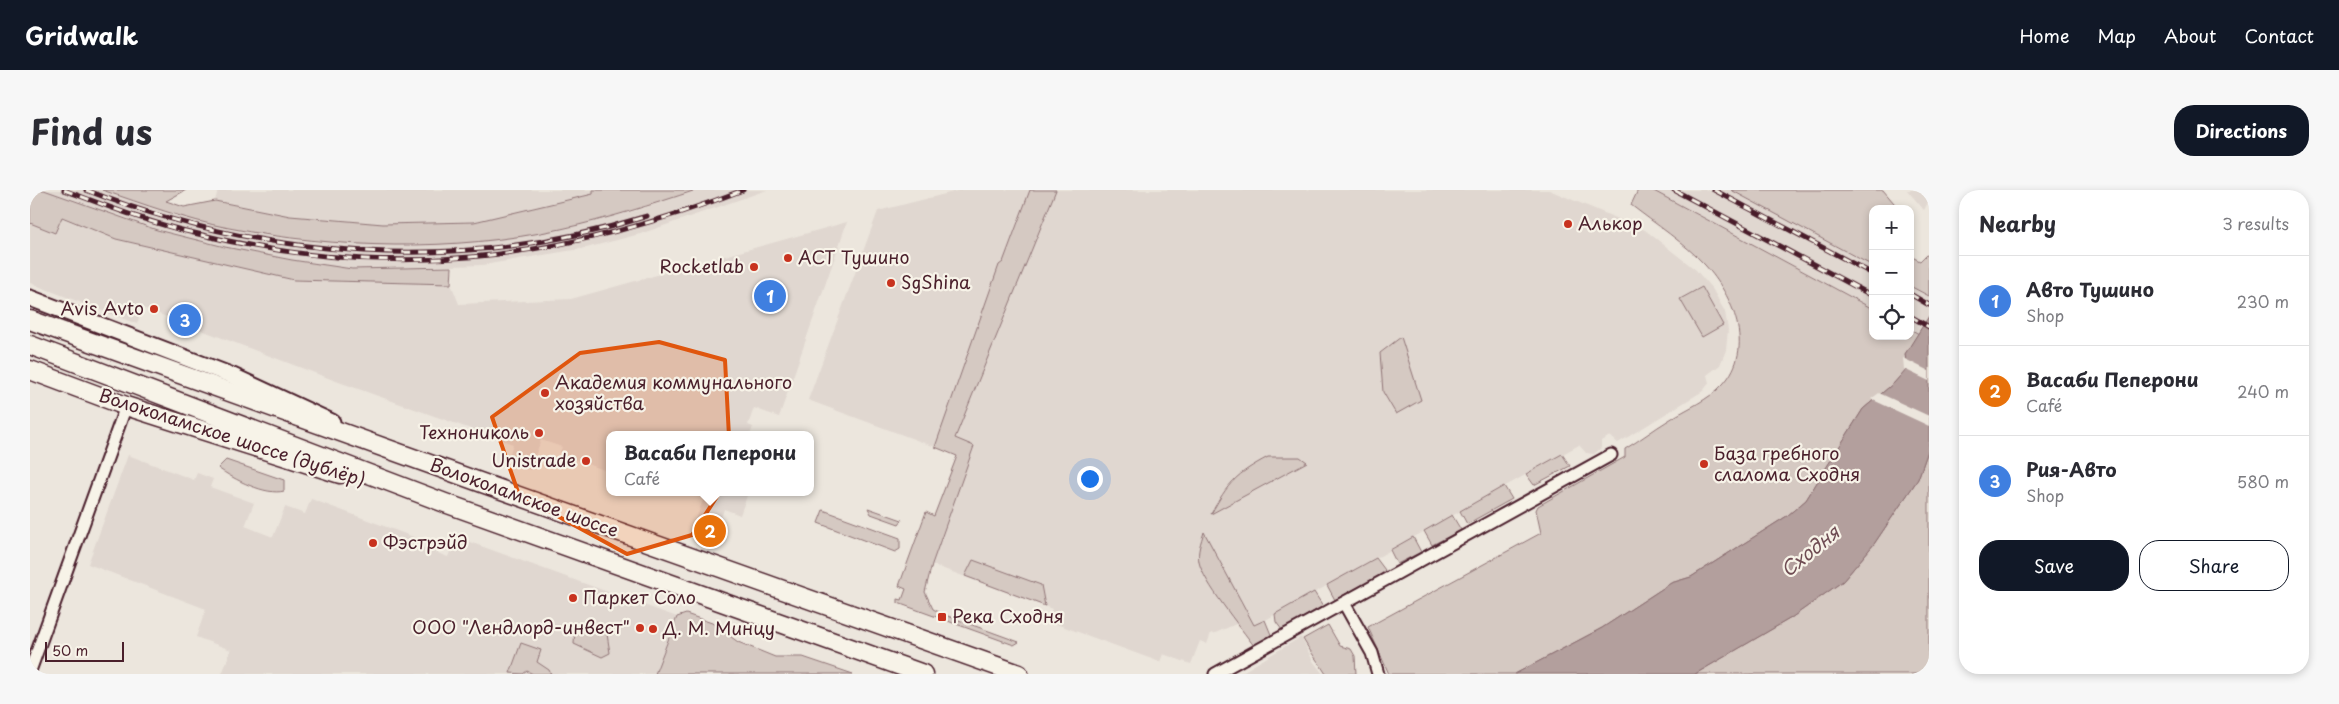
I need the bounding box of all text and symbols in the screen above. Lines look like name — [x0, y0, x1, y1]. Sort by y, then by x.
text: Gridwalk — [25, 17, 138, 53]
text: Home — [2019, 22, 2069, 49]
text: Map — [2097, 22, 2136, 49]
text: About — [2164, 22, 2216, 49]
text: Contact — [2244, 22, 2314, 49]
text: Find us — [30, 104, 152, 157]
button: Directions — [2174, 105, 2309, 156]
map controls — [1869, 205, 1914, 340]
button: + — [1869, 205, 1914, 250]
text: Nearby — [1979, 207, 2056, 239]
place label: Алькор — [1578, 209, 1643, 236]
text: 3 results — [2222, 211, 2289, 235]
marker: Алькор — [1562, 218, 1574, 230]
place label: АСТ Тушино — [798, 243, 909, 270]
button: − — [1869, 250, 1914, 295]
place label: Rocketlab — [660, 252, 744, 279]
marker: АСТ Тушино — [782, 252, 794, 264]
marker: Rocketlab — [748, 261, 760, 273]
place label: SgShina — [901, 268, 971, 295]
text: Авто Тушино — [2026, 275, 2154, 303]
pin: 1 — [754, 277, 786, 315]
marker: SgShina — [885, 277, 897, 289]
text: 1 — [1991, 289, 1999, 313]
text: 230 m — [2237, 289, 2289, 313]
place label: Avis Avto — [60, 294, 144, 321]
button: locate — [1869, 295, 1914, 340]
pin: 3 — [169, 301, 201, 339]
marker: Avis Avto — [148, 303, 160, 315]
text: Shop — [2026, 303, 2064, 327]
text: Васаби Пеперони — [2026, 365, 2199, 393]
place label: Академия коммунального хозяйства — [555, 368, 792, 416]
text: 2 — [1989, 379, 2001, 403]
text: 240 m — [2237, 379, 2289, 403]
street label: Волоколамское шоссе (дублёр) — [96, 381, 369, 493]
marker: Академия коммунального хозяйства — [539, 387, 551, 399]
text: Café — [2026, 393, 2062, 417]
place label: Технониколь — [419, 418, 529, 445]
marker: Технониколь — [533, 427, 545, 439]
popup — [606, 431, 814, 496]
text: Васаби Пеперони — [624, 438, 796, 466]
place label: База гребного слалома Сходня — [1714, 439, 1860, 487]
place label: Unistrade — [491, 446, 576, 473]
street label: Волоколамское шоссе — [426, 450, 623, 543]
marker: Unistrade — [580, 455, 592, 467]
text: Рия-Авто — [2026, 455, 2117, 483]
marker: База гребного слалома Сходня — [1698, 458, 1710, 470]
text: Café — [624, 466, 660, 490]
your location — [1077, 466, 1103, 492]
text: 3 — [1990, 469, 2000, 493]
text: 580 m — [2237, 469, 2289, 493]
text: Shop — [2026, 483, 2064, 507]
pin: 2 — [694, 512, 726, 550]
water label: Сходня — [1774, 517, 1846, 583]
place label: Фэстрэйд — [383, 528, 468, 555]
marker: Фэстрэйд — [367, 537, 379, 549]
button: Save — [1979, 540, 2129, 591]
button: Share — [2139, 540, 2289, 591]
place label: Паркет Соло — [583, 583, 696, 610]
marker: Паркет Соло — [567, 592, 579, 604]
place label: Река Сходня — [952, 602, 1064, 629]
marker: Река Сходня — [936, 611, 948, 623]
place label: ООО "Лендлорд-инвест" — [412, 613, 630, 640]
place label: Д. М. Минцу — [662, 614, 775, 641]
marker: ООО "Лендлорд-инвест" — [634, 622, 646, 634]
marker: Д. М. Минцу — [647, 623, 659, 635]
scale bar — [45, 639, 124, 662]
text: 50 m — [52, 640, 88, 661]

